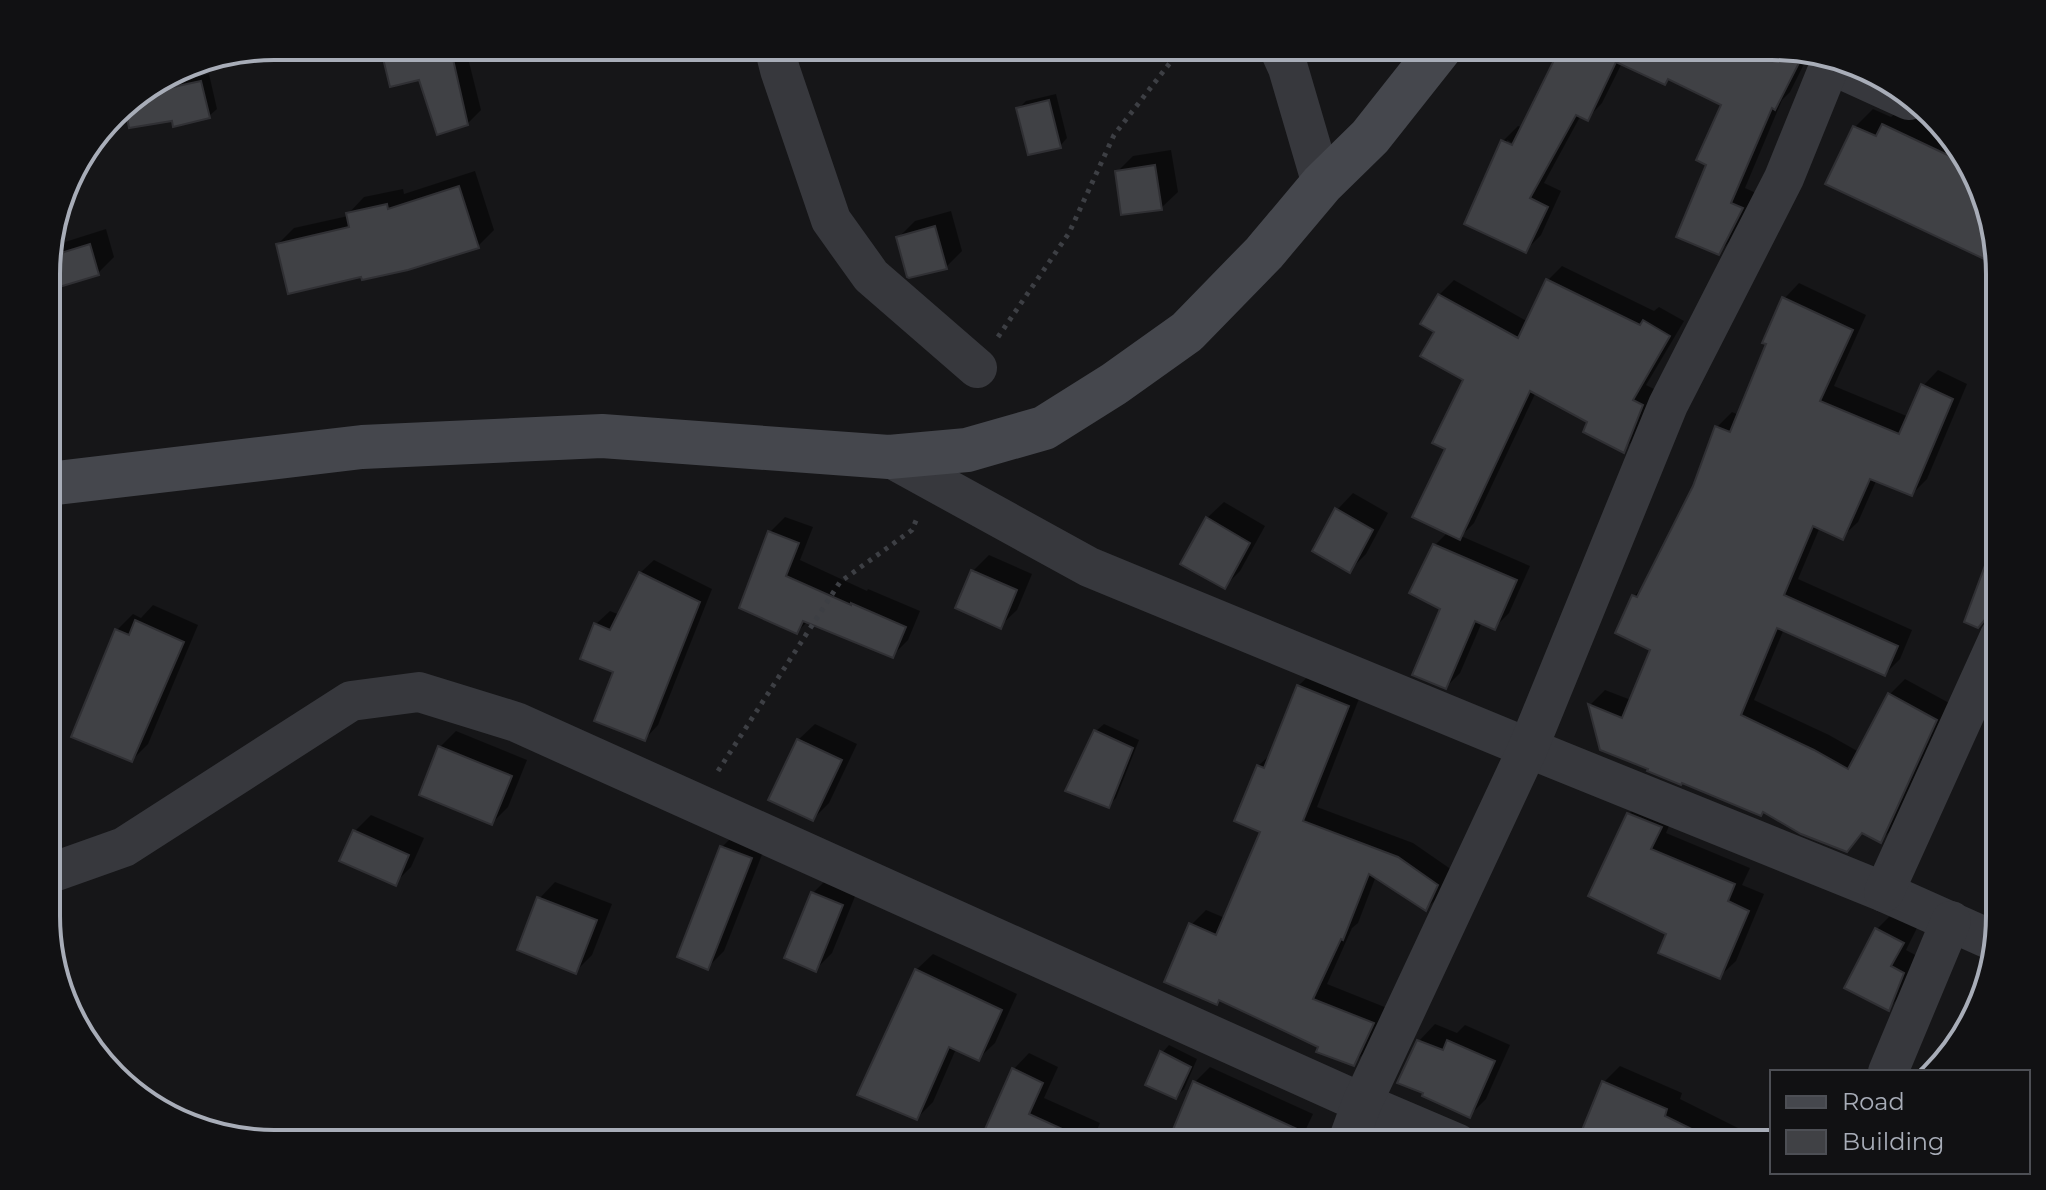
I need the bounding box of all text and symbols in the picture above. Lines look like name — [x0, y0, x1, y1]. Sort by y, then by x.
legend — [1770, 1070, 2030, 1174]
text: Road — [1842, 1087, 1905, 1116]
text: Building — [1842, 1127, 1945, 1156]

